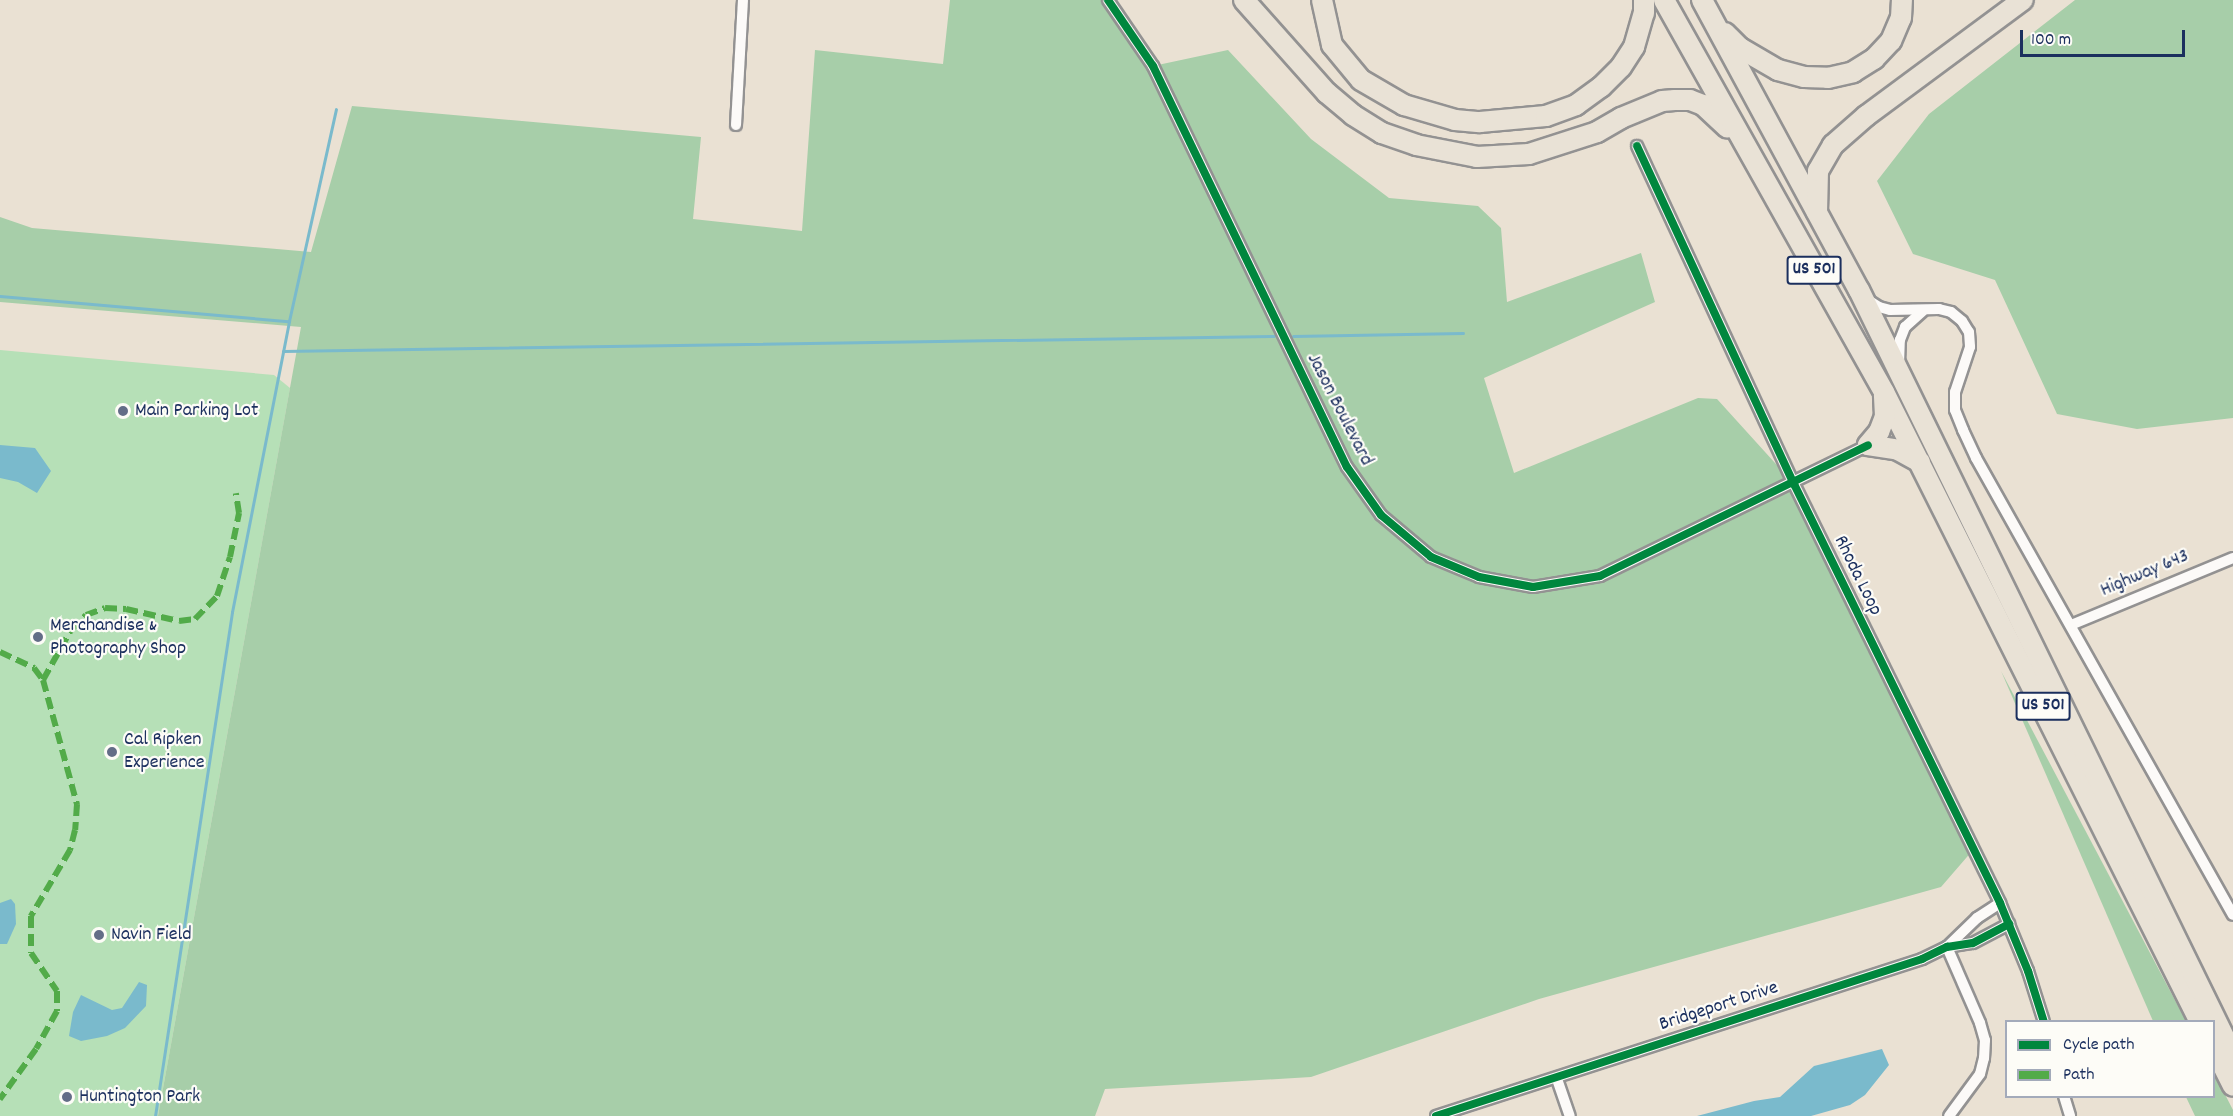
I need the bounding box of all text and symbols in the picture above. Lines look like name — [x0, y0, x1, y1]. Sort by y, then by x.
scale bar — [2023, 18, 2188, 56]
text: 100 m — [2031, 28, 2071, 53]
road number: US 501 — [1786, 255, 1842, 285]
street label: Jason Boulevard — [1300, 350, 1378, 470]
place label: Main Parking Lot — [135, 399, 258, 423]
marker: Main Parking Lot — [116, 404, 130, 418]
street label: Rhoda Loop — [1827, 532, 1887, 620]
street label: Highway 643 — [2097, 545, 2193, 603]
place label: Merchandise & Photography Shop — [50, 614, 186, 661]
marker: Merchandise & Photography Shop — [31, 630, 45, 644]
road number: US 501 — [2014, 691, 2072, 721]
place label: Cal Ripken Experience — [124, 728, 204, 775]
marker: Cal Ripken Experience — [105, 745, 119, 759]
place label: Navin Field — [111, 923, 192, 947]
marker: Navin Field — [92, 928, 106, 942]
street label: Bridgeport Drive — [1657, 976, 1781, 1038]
legend — [2005, 1020, 2215, 1098]
text: Cycle path — [2063, 1033, 2134, 1058]
text: Path — [2063, 1063, 2095, 1088]
place label: Huntington Park — [79, 1085, 200, 1109]
marker: Huntington Park — [60, 1090, 74, 1104]

